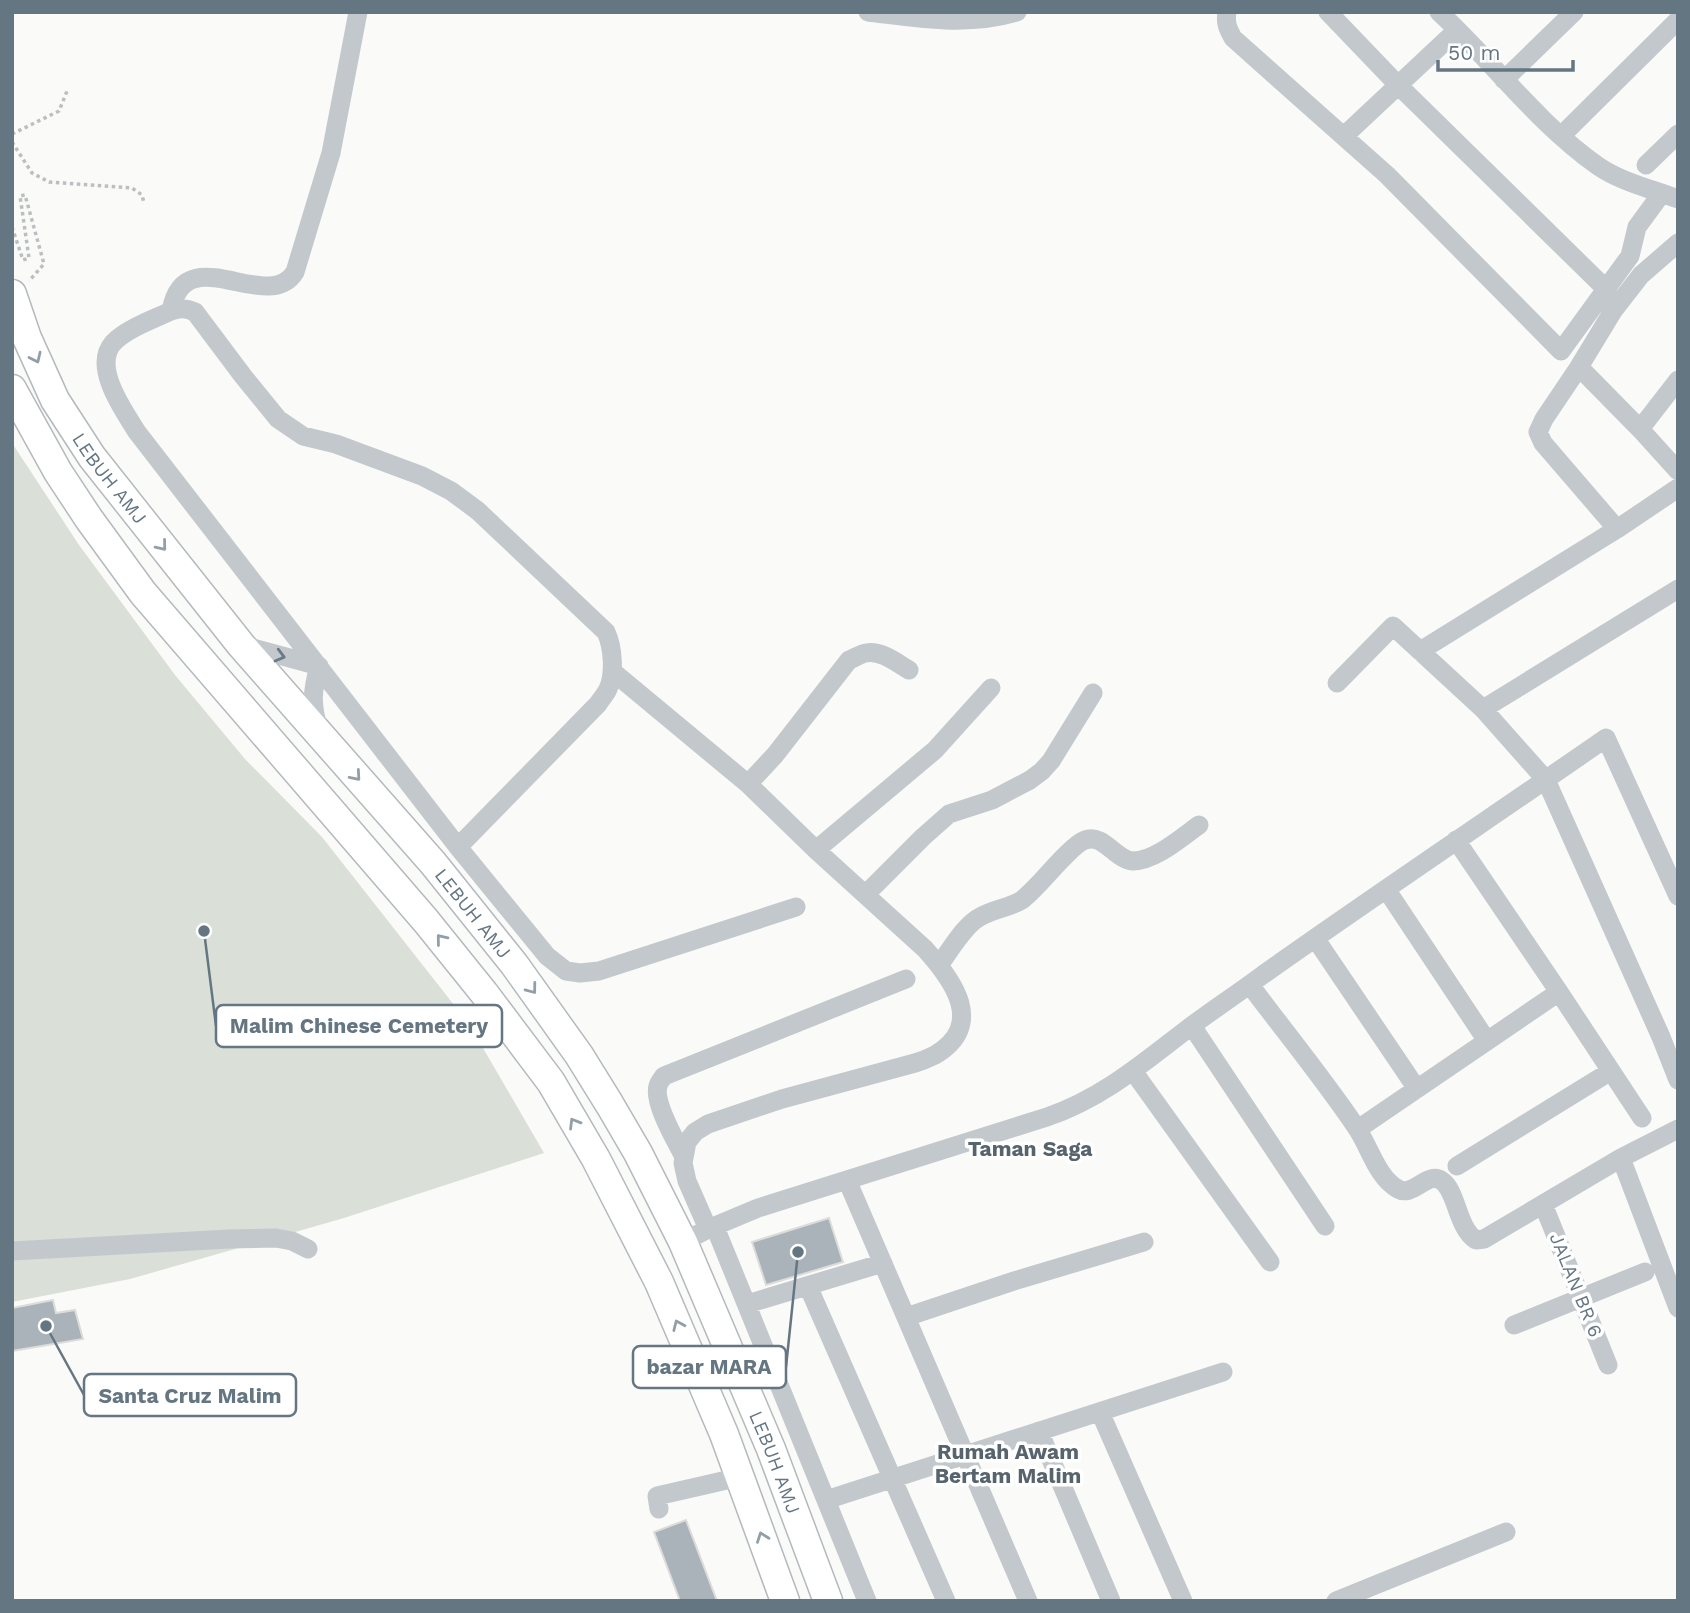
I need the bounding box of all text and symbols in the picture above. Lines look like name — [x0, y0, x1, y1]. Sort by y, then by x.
scale bar — [1438, 28, 1573, 72]
text: 50 m — [1448, 40, 1500, 65]
one-way arrow — [28, 351, 42, 363]
street label: LEBUH AMJ — [68, 428, 152, 528]
one-way arrow — [154, 538, 166, 551]
one-way arrow — [274, 647, 286, 662]
one-way arrow — [348, 768, 360, 781]
street label: LEBUH AMJ — [430, 863, 516, 963]
one-way arrow — [436, 935, 449, 947]
one-way arrow — [524, 981, 537, 994]
callout: Malim Chinese Cemetery — [216, 1005, 502, 1047]
text: Malim Chinese Cemetery — [230, 1013, 488, 1038]
one-way arrow — [570, 1117, 583, 1130]
district label: Taman Saga — [968, 1136, 1093, 1161]
street label: JALAN BR 6 — [1545, 1230, 1607, 1340]
one-way arrow — [672, 1320, 686, 1332]
callout: bazar MARA — [633, 1346, 786, 1388]
text: bazar MARA — [647, 1354, 772, 1379]
callout: Santa Cruz Malim — [84, 1374, 296, 1416]
text: Santa Cruz Malim — [98, 1383, 282, 1408]
street label: LEBUH AMJ — [745, 1407, 806, 1517]
district label: Rumah Awam Bertam Malim — [935, 1439, 1081, 1488]
one-way arrow — [756, 1531, 770, 1543]

